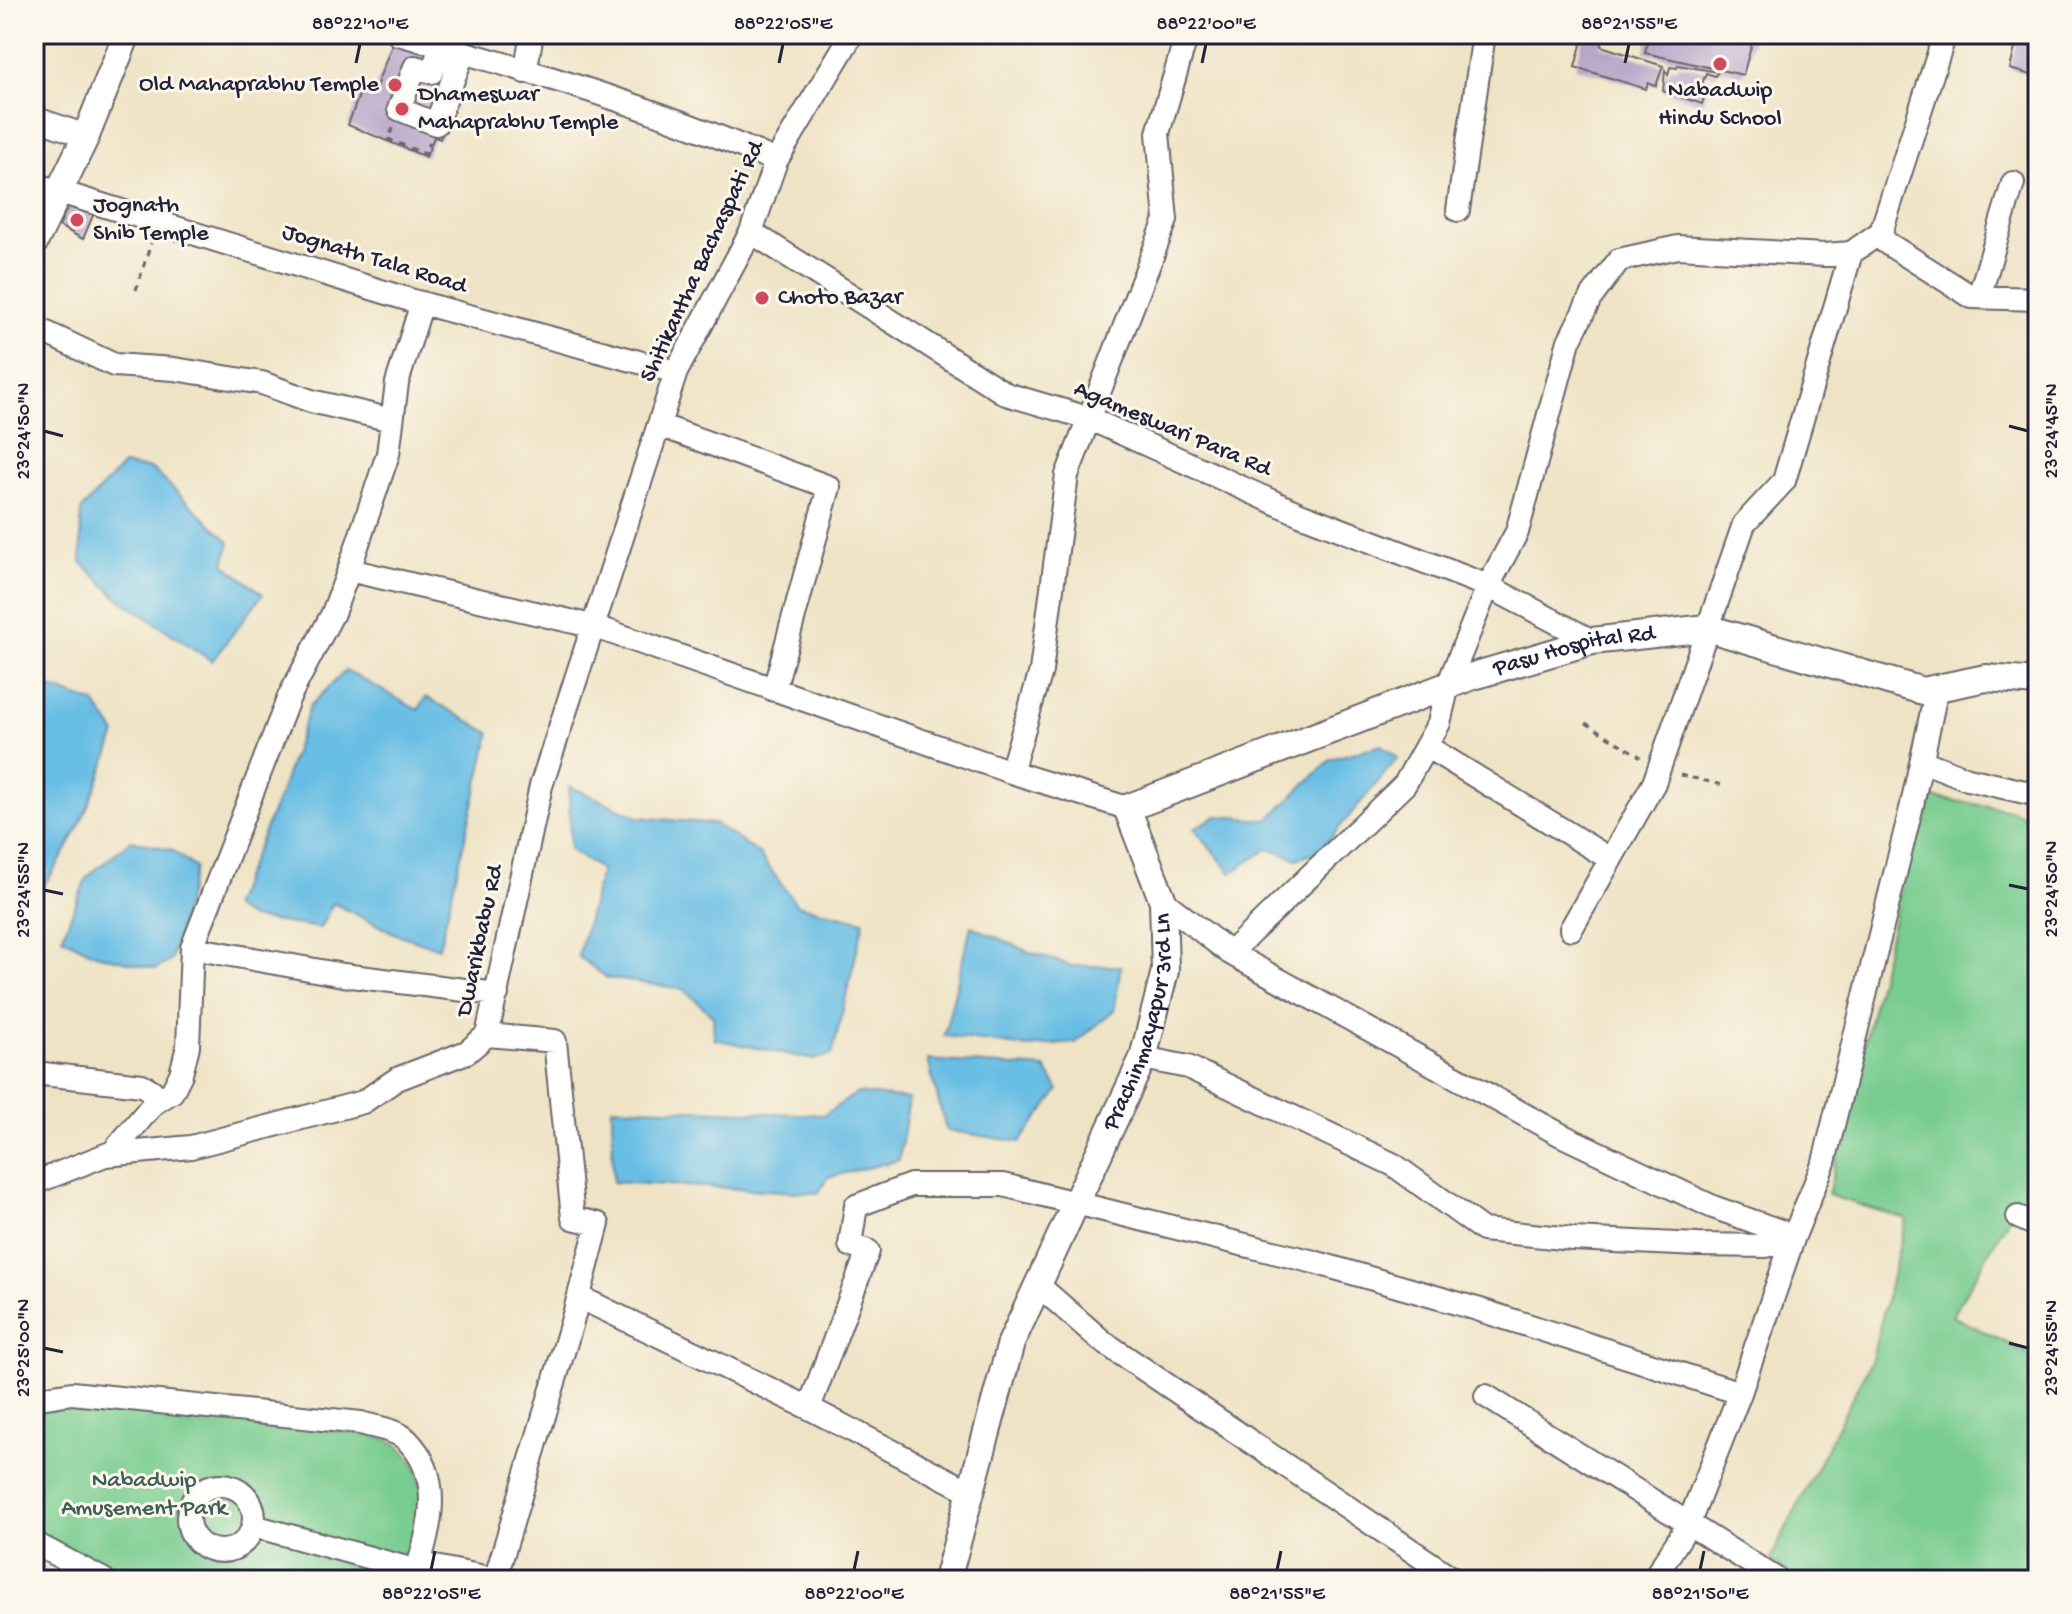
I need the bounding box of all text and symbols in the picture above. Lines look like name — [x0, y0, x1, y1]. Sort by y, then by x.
text: 88°22'10"E — [312, 14, 409, 37]
text: 88°22'05"E — [734, 14, 834, 37]
text: 88°22'00"E — [1156, 14, 1257, 37]
text: 88°21'55"E — [1581, 14, 1678, 37]
marker: Nabadwip Hindu School — [1711, 55, 1729, 73]
place label: Old Mahaprabhu Temple — [139, 71, 380, 100]
marker: Old Mahaprabhu Temple — [386, 76, 404, 94]
place label: Nabadwip Hindu School — [1658, 77, 1782, 134]
place label: Dhameswar Mahaprabhu Temple — [416, 81, 619, 138]
marker: Dhameswar Mahaprabhu Temple — [393, 100, 411, 118]
street label: Shitikantha Bachaspati Rd — [634, 135, 772, 387]
place label: Jognath Shib Temple — [93, 192, 209, 249]
marker: Jognath Shib Temple — [68, 211, 86, 229]
street label: Jognath Tala Road — [278, 218, 472, 302]
place label: Choto Bazar — [778, 284, 905, 313]
marker: Choto Bazar — [753, 289, 771, 307]
street label: Agameswari Para Rd — [1069, 375, 1277, 485]
text: 23°24'50"N — [14, 383, 37, 479]
text: 23°24'45"N — [2042, 384, 2065, 478]
street label: Pasu Hospital Rd — [1489, 619, 1658, 684]
text: 23°24'50"N — [2042, 841, 2065, 937]
text: 23°24'55"N — [14, 842, 37, 938]
street label: Dwarikbabu Rd — [450, 861, 512, 1021]
street label: Prachinmayapur 3rd Ln — [1096, 912, 1180, 1136]
text: 23°25'00"N — [14, 1299, 37, 1397]
text: 23°24'55"N — [2042, 1300, 2065, 1396]
park label: Nabadwip Amusement Park — [61, 1467, 229, 1524]
text: 88°22'05"E — [382, 1584, 482, 1607]
text: 88°22'00"E — [804, 1584, 905, 1607]
text: 88°21'55"E — [1229, 1584, 1326, 1607]
text: 88°21'50"E — [1652, 1584, 1750, 1607]

